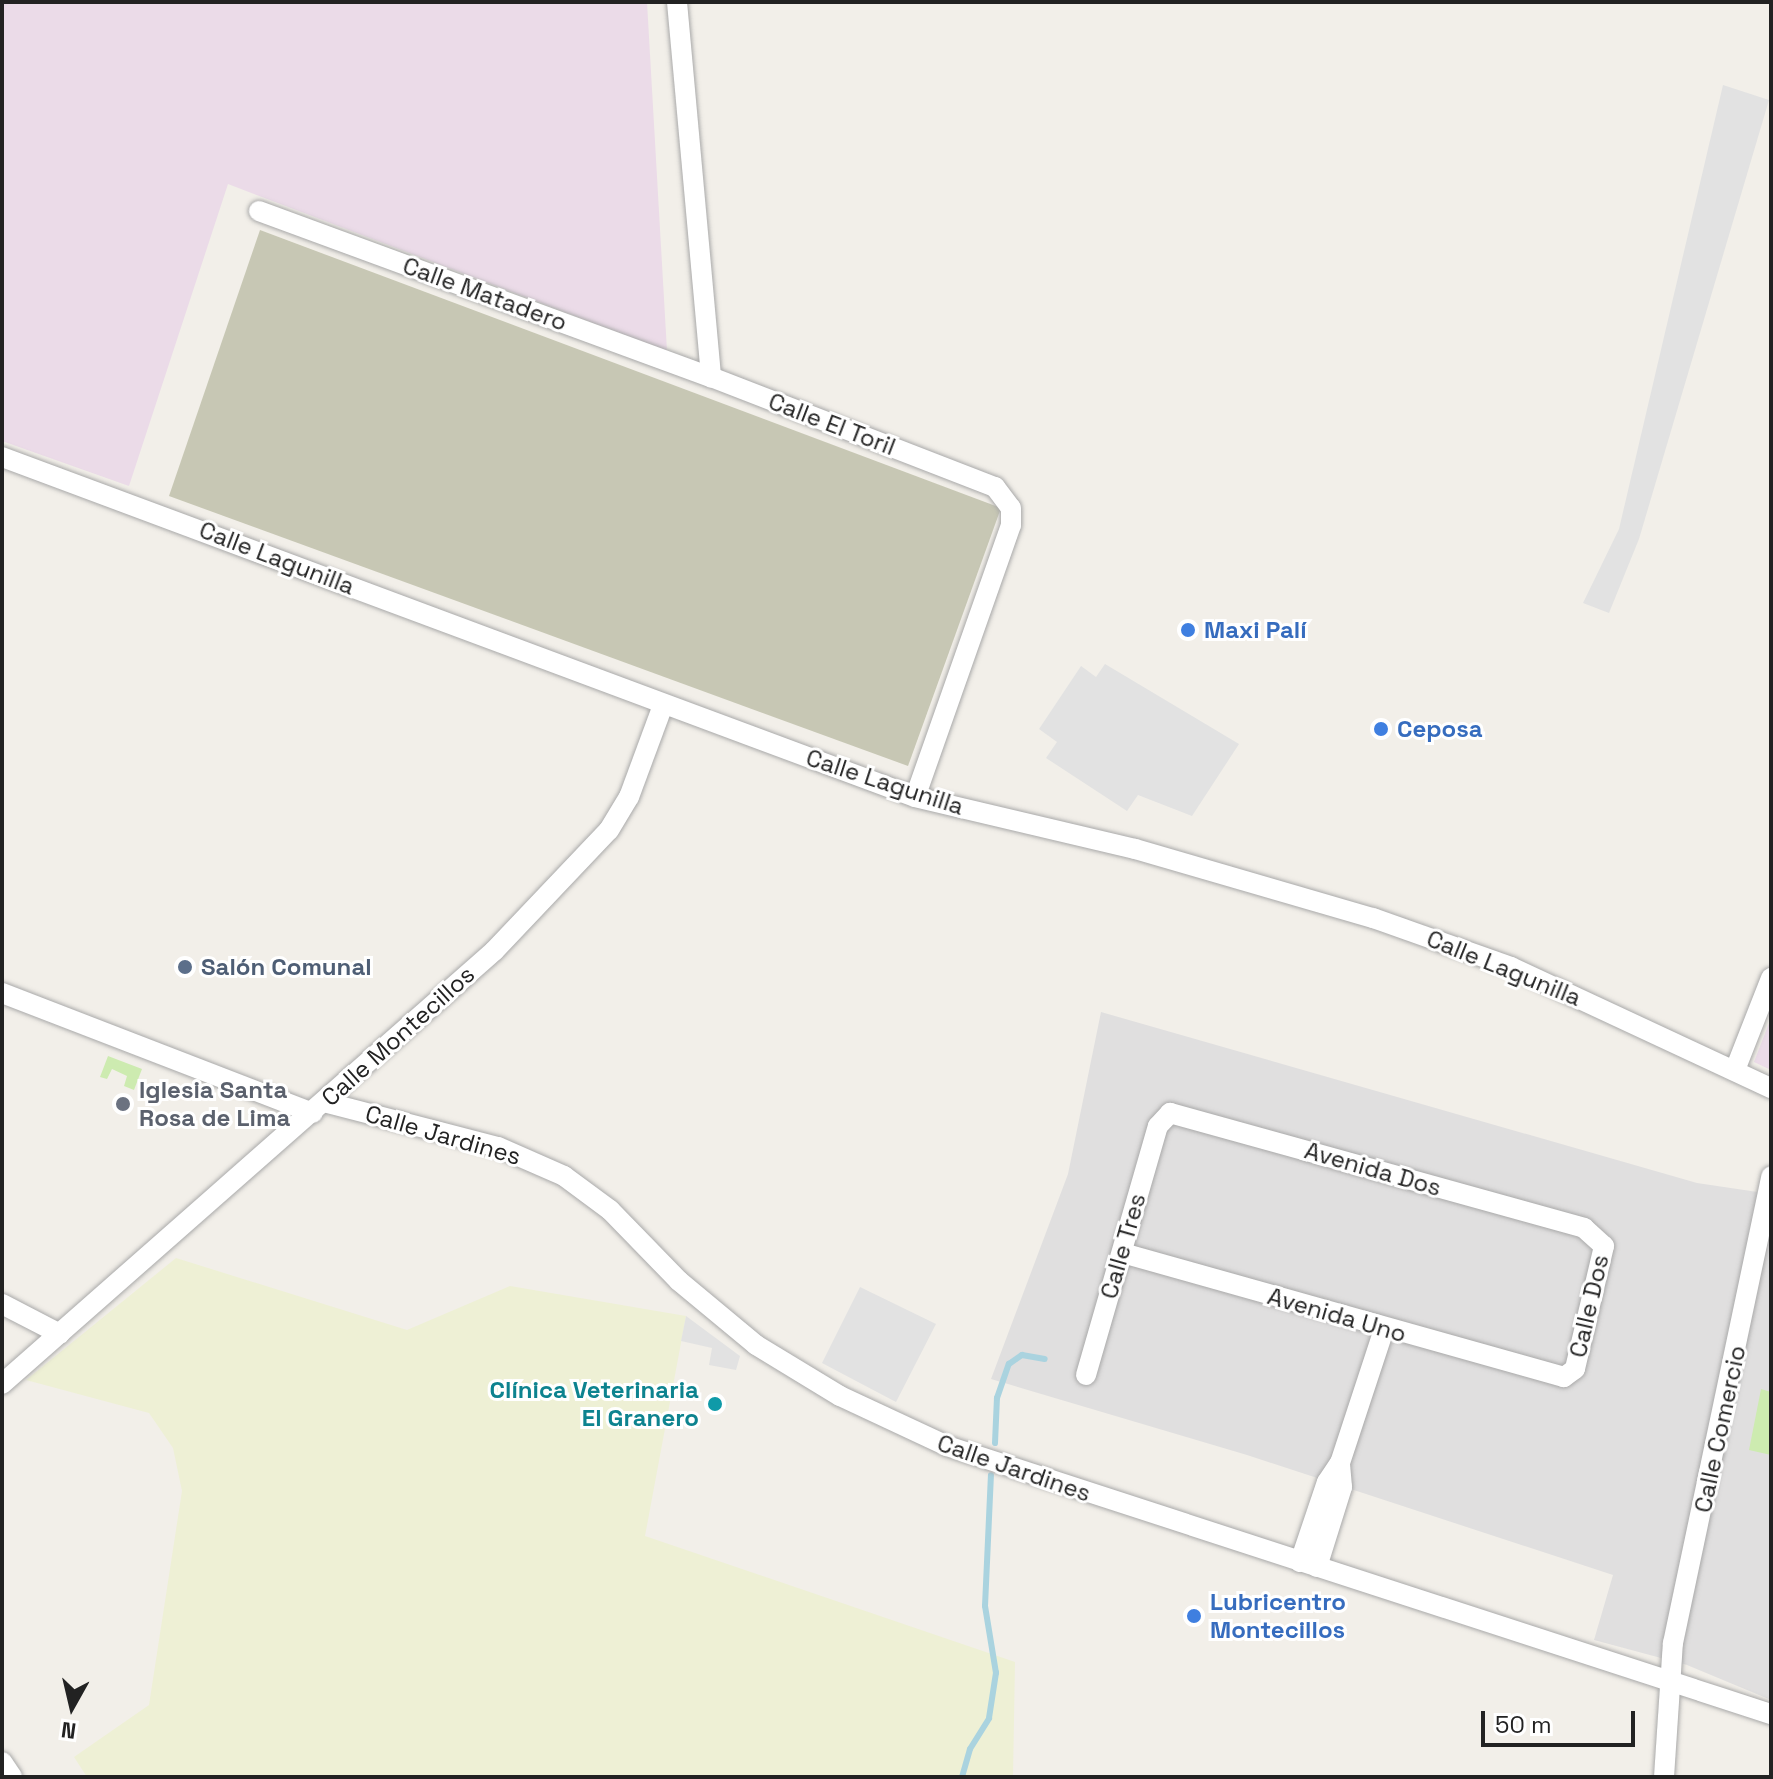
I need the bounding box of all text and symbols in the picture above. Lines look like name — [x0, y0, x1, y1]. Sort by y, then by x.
street label: Calle Matadero — [399, 251, 571, 337]
street label: Calle El Toril — [764, 387, 900, 461]
street label: Calle Lagunilla — [195, 515, 359, 601]
place label: Maxi Palí — [1204, 616, 1307, 644]
marker: Maxi Palí — [1179, 621, 1197, 639]
place label: Ceposa — [1397, 715, 1483, 743]
marker: Ceposa — [1372, 720, 1390, 738]
street label: Calle Lagunilla — [802, 743, 968, 821]
street label: Calle Lagunilla — [1422, 924, 1586, 1012]
place label: Salón Comunal — [201, 953, 372, 981]
marker: Salón Comunal — [176, 958, 194, 976]
street label: Calle Montecillos — [316, 960, 480, 1112]
place label: Iglesia Santa Rosa de Lima — [139, 1076, 290, 1132]
marker: Iglesia Santa Rosa de Lima — [114, 1095, 132, 1113]
street label: Calle Jardines — [362, 1099, 524, 1171]
street label: Avenida Dos — [1301, 1136, 1445, 1202]
street label: Calle Tres — [1094, 1190, 1152, 1302]
street label: Calle Dos — [1563, 1252, 1615, 1360]
street label: Avenida Uno — [1264, 1281, 1410, 1349]
street label: Calle Comercio — [1688, 1343, 1752, 1515]
place label: Clínica Veterinaria El Granero — [489, 1376, 699, 1432]
marker: Clínica Veterinaria El Granero — [706, 1395, 724, 1413]
street label: Calle Jardines — [934, 1428, 1094, 1508]
place label: Lubricentro Montecillos — [1210, 1588, 1346, 1644]
marker: Lubricentro Montecillos — [1185, 1607, 1203, 1625]
north arrow — [32, 1667, 112, 1747]
scale bar — [1485, 1695, 1639, 1745]
text: 50 m — [1495, 1709, 1552, 1740]
text: N — [59, 1716, 78, 1746]

